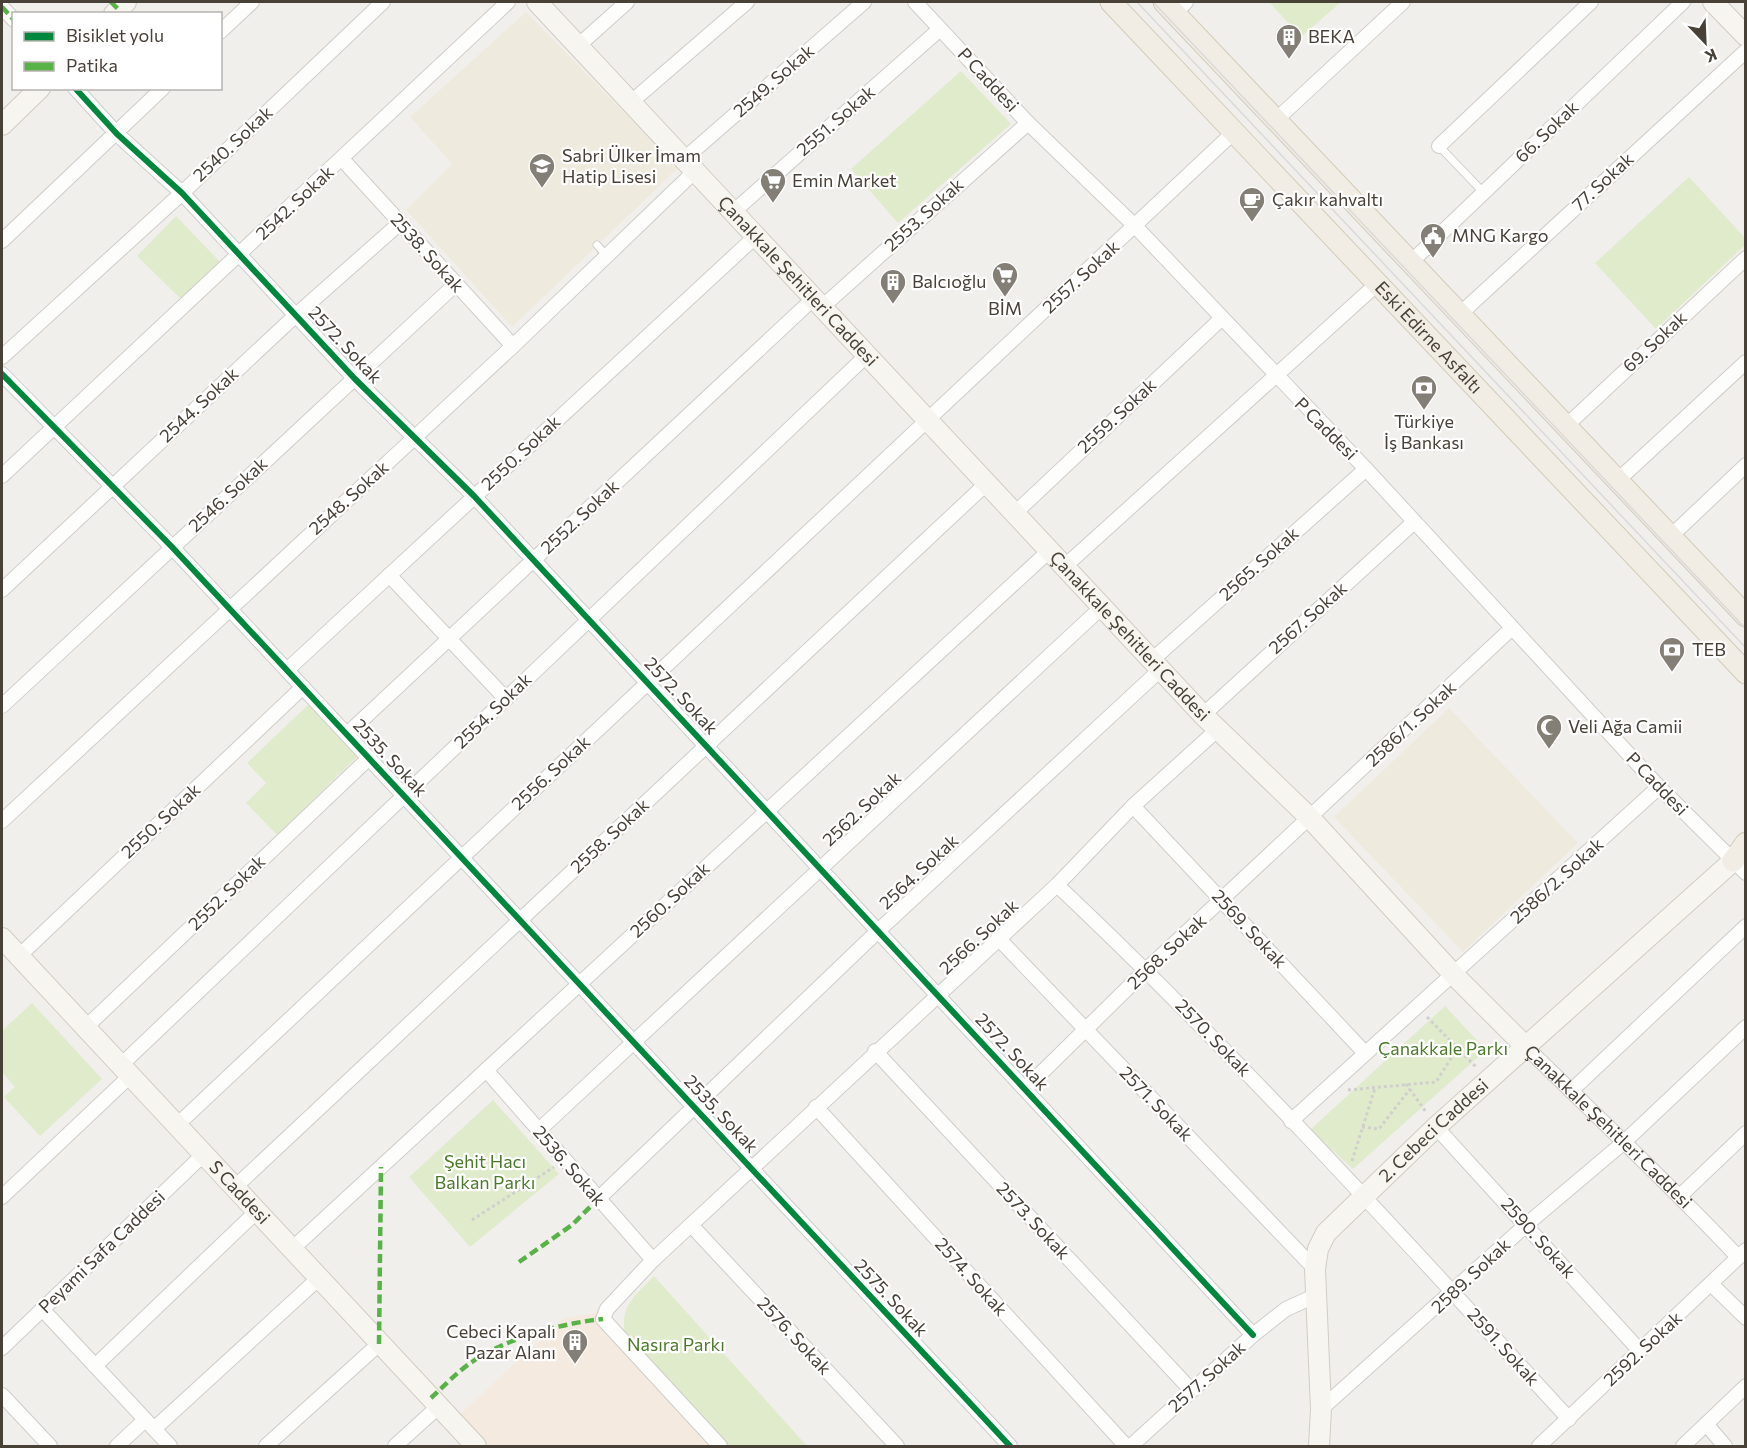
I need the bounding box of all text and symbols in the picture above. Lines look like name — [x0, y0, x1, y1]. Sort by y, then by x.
legend — [12, 12, 222, 90]
north arrow — [1675, 12, 1735, 72]
building icon: BEKA — [1274, 22, 1304, 60]
text: Bisiklet yolu — [66, 24, 164, 46]
place label: BEKA — [1308, 25, 1355, 47]
street label: 2549. Sokak — [729, 39, 818, 121]
street label: P Caddesi — [954, 43, 1024, 116]
text: K — [1702, 45, 1720, 67]
text: Patika — [66, 54, 118, 76]
street label: 2551. Sokak — [792, 80, 879, 160]
street label: 66. Sokak — [1510, 96, 1583, 167]
street label: 2540. Sokak — [188, 101, 277, 186]
place label: Sabri Ülker İmam Hatip Lisesi — [562, 144, 701, 187]
street label: 77. Sokak — [1567, 147, 1638, 215]
school or university icon: Sabri Ülker İmam Hatip Lisesi — [527, 151, 557, 189]
street label: 2542. Sokak — [251, 160, 338, 244]
supermarket icon: Emin Market — [758, 166, 788, 204]
place label: Emin Market — [792, 169, 897, 191]
street label: 2553. Sokak — [879, 173, 967, 255]
cafe icon: Çakır kahvaltı — [1237, 185, 1267, 223]
place label: Çakır kahvaltı — [1272, 188, 1383, 210]
street label: Çanakkale Şehitleri Caddesi — [714, 191, 883, 370]
street label: 2538. Sokak — [386, 208, 469, 297]
public building icon: MNG Kargo — [1418, 221, 1448, 259]
place label: MNG Kargo — [1452, 224, 1548, 246]
street label: 2557. Sokak — [1037, 235, 1123, 317]
supermarket icon: BİM — [990, 260, 1020, 298]
building icon: Balcıoğlu — [878, 267, 908, 305]
place label: Balcıoğlu — [912, 270, 986, 292]
street label: Eski Edirne Asfaltı — [1371, 276, 1488, 398]
place label: BİM — [988, 297, 1022, 319]
street label: 2572. Sokak — [304, 301, 387, 388]
street label: 69. Sokak — [1618, 306, 1691, 376]
street label: 2544. Sokak — [154, 362, 242, 446]
street label: 2559. Sokak — [1073, 373, 1160, 457]
bank icon: Türkiye İş Bankası — [1409, 373, 1439, 411]
street label: P Caddesi — [1291, 392, 1363, 464]
street label: 2550. Sokak — [476, 410, 565, 494]
place label: Türkiye İş Bankası — [1384, 410, 1464, 453]
street label: 2546. Sokak — [183, 452, 271, 536]
street label: 2548. Sokak — [304, 456, 393, 539]
street label: 2552. Sokak — [536, 474, 623, 558]
street label: 2565. Sokak — [1214, 522, 1303, 605]
street label: Çanakkale Şehitleri Caddesi — [1046, 546, 1215, 725]
street label: 2567. Sokak — [1264, 576, 1351, 658]
bank icon: TEB — [1657, 635, 1687, 673]
place label: TEB — [1692, 638, 1726, 660]
street label: 2572. Sokak — [640, 652, 723, 739]
street label: 2554. Sokak — [449, 668, 536, 753]
street label: 2586/1. Sokak — [1361, 676, 1460, 771]
mosque icon: Veli Ağa Camii — [1534, 712, 1564, 750]
street label: 2535. Sokak — [349, 714, 433, 801]
place label: Veli Ağa Camii — [1568, 715, 1682, 737]
street label: 2556. Sokak — [507, 730, 594, 814]
street label: P Caddesi — [1622, 747, 1693, 820]
street label: 2562. Sokak — [818, 766, 905, 850]
street label: 2550. Sokak — [116, 778, 205, 862]
street label: 2558. Sokak — [566, 793, 653, 877]
street label: 2564. Sokak — [874, 829, 963, 913]
street label: 2586/2. Sokak — [1505, 833, 1608, 928]
street label: 2552. Sokak — [183, 850, 270, 934]
street label: 2560. Sokak — [625, 857, 714, 942]
street label: 2569. Sokak — [1208, 884, 1292, 972]
street label: 2566. Sokak — [934, 894, 1022, 978]
street label: 2568. Sokak — [1122, 909, 1210, 993]
street label: 2570. Sokak — [1171, 994, 1256, 1081]
street label: 2572. Sokak — [971, 1008, 1054, 1095]
park label: Çanakkale Parkı — [1378, 1037, 1508, 1059]
street label: Çanakkale Şehitleri Caddesi — [1521, 1040, 1697, 1213]
street label: 2571. Sokak — [1116, 1061, 1198, 1145]
street label: 2535. Sokak — [680, 1070, 764, 1157]
street label: 2. Cebeci Caddesi — [1374, 1074, 1492, 1186]
street label: 2536. Sokak — [529, 1121, 611, 1210]
park label: Şehit Hacı Balkan Parkı — [435, 1150, 535, 1193]
street label: S Caddesi — [205, 1155, 275, 1228]
street label: 2573. Sokak — [992, 1177, 1075, 1264]
street label: Peyami Safa Caddesi — [34, 1185, 169, 1317]
street label: 2590. Sokak — [1497, 1193, 1581, 1282]
street label: 2574. Sokak — [931, 1233, 1013, 1320]
street label: 2589. Sokak — [1426, 1233, 1514, 1317]
street label: 2575. Sokak — [850, 1254, 933, 1341]
street label: 2576. Sokak — [753, 1292, 836, 1379]
street label: 2591. Sokak — [1463, 1303, 1544, 1390]
street label: 2592. Sokak — [1599, 1306, 1686, 1390]
place label: Cebeci Kapalı Pazar Alanı — [446, 1320, 556, 1363]
building icon: Cebeci Kapalı Pazar Alanı — [560, 1327, 590, 1365]
park label: Nasıra Parkı — [627, 1333, 725, 1355]
street label: 2577. Sokak — [1163, 1336, 1250, 1417]

